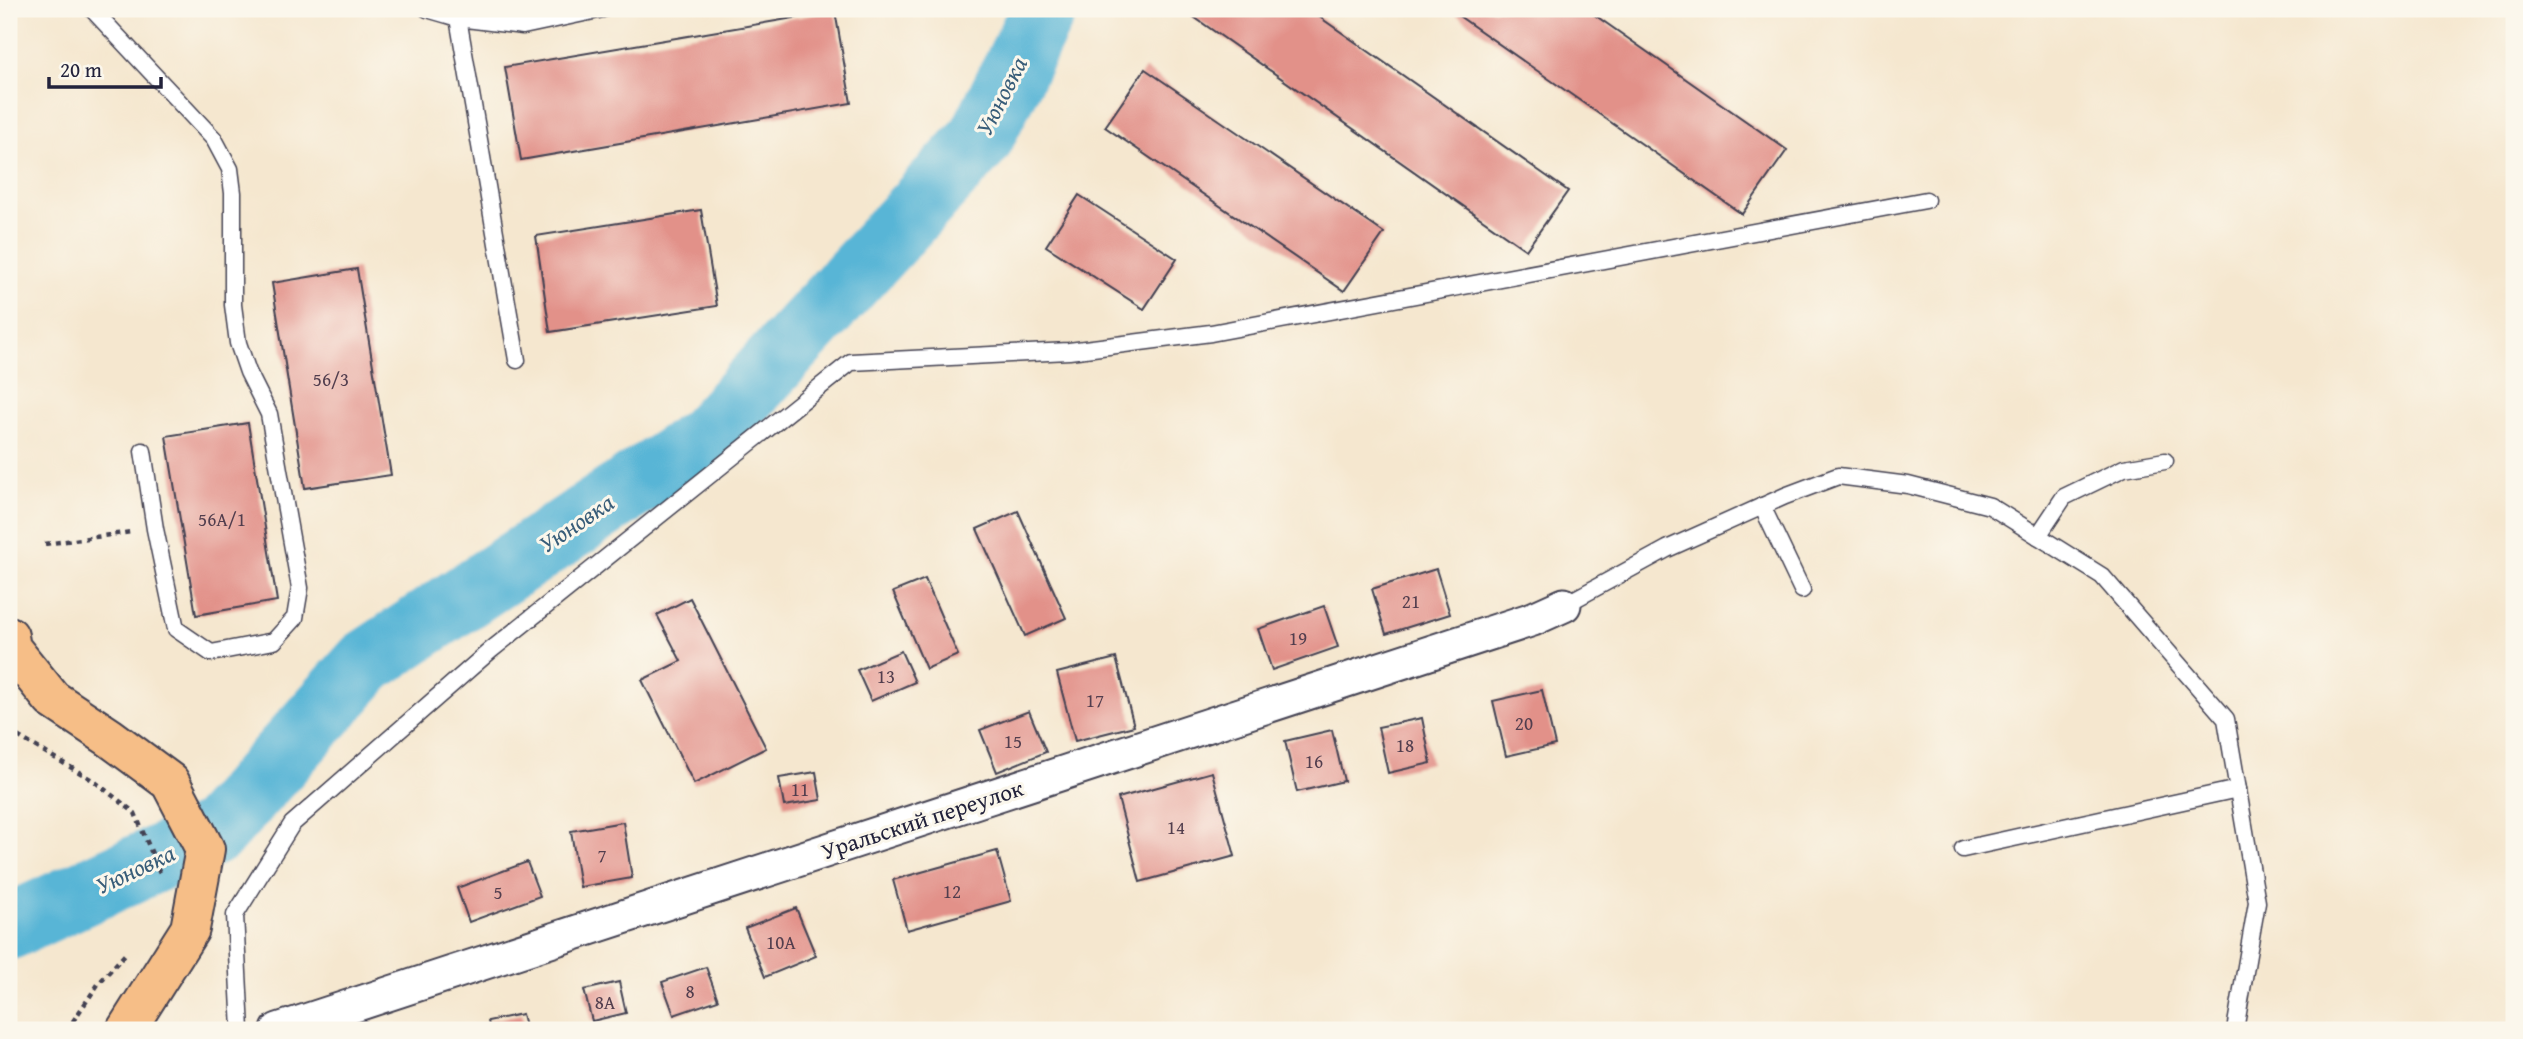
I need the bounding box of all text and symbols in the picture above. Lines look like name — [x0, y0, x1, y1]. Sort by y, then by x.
scale bar — [49, 46, 161, 90]
water label: Уюновка — [966, 51, 1036, 141]
text: 20 m — [60, 54, 102, 85]
house number: 56/3 — [313, 365, 349, 393]
water label: Уюновка — [531, 485, 621, 561]
house number: 56А/1 — [198, 505, 246, 533]
house number: 21 — [1402, 587, 1420, 615]
house number: 19 — [1289, 624, 1307, 652]
house number: 13 — [877, 662, 895, 690]
house number: 17 — [1086, 686, 1104, 714]
house number: 20 — [1515, 709, 1533, 737]
house number: 15 — [1004, 727, 1022, 755]
house number: 18 — [1396, 731, 1414, 759]
house number: 16 — [1305, 747, 1323, 775]
street label: Уральский переулок — [817, 771, 1027, 867]
house number: 11 — [791, 775, 809, 803]
house number: 14 — [1167, 813, 1185, 841]
water label: Уюновка — [89, 835, 181, 903]
house number: 7 — [597, 841, 607, 869]
house number: 12 — [943, 877, 961, 905]
house number: 5 — [493, 878, 503, 906]
house number: 10А — [766, 928, 796, 956]
house number: 8 — [685, 977, 695, 1005]
house number: 8А — [595, 988, 616, 1016]

